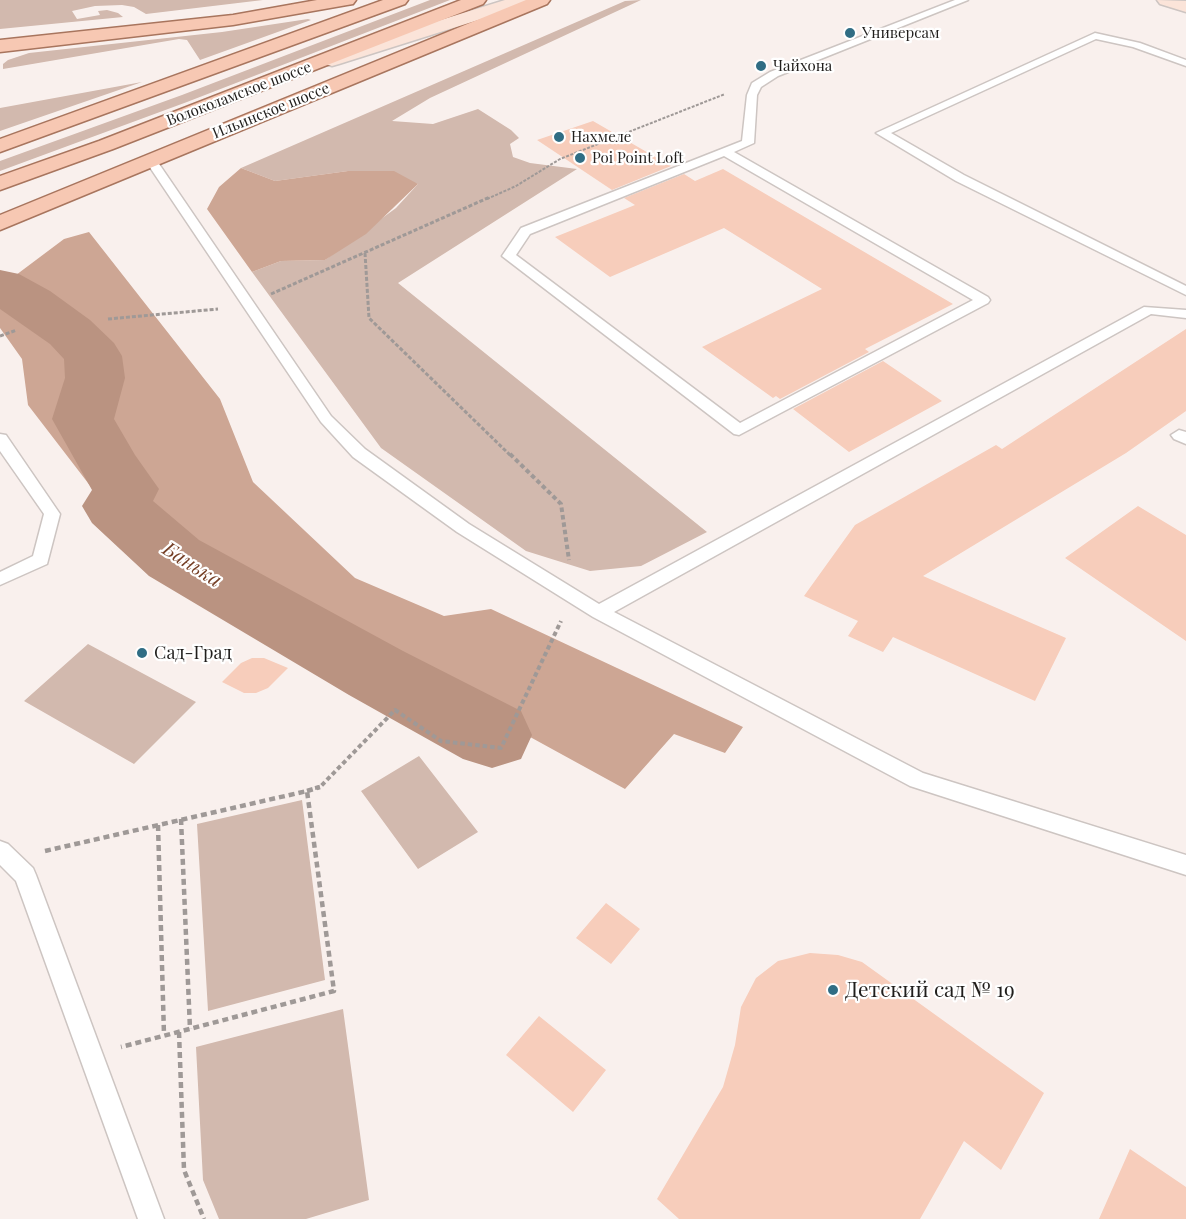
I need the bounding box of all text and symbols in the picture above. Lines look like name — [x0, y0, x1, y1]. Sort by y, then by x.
place label: Универсам — [862, 24, 940, 42]
marker: Универсам — [843, 26, 857, 40]
place label: Чайхона — [773, 57, 832, 75]
street label: Волоколамское шоссе — [164, 58, 314, 130]
marker: Чайхона — [754, 59, 768, 73]
street label: Ильинское шоссе — [210, 79, 332, 143]
place label: Нахмеле — [571, 128, 631, 146]
marker: Нахмеле — [552, 130, 566, 144]
place label: Poi Point Loft — [592, 149, 684, 167]
marker: Poi Point Loft — [573, 151, 587, 165]
water label: Банька — [158, 537, 226, 593]
place label: Сад-Град — [154, 642, 232, 664]
marker: Сад-Град — [135, 646, 149, 660]
place label: Детский сад № 19 — [845, 977, 1015, 1003]
marker: Детский сад № 19 — [826, 983, 840, 997]

